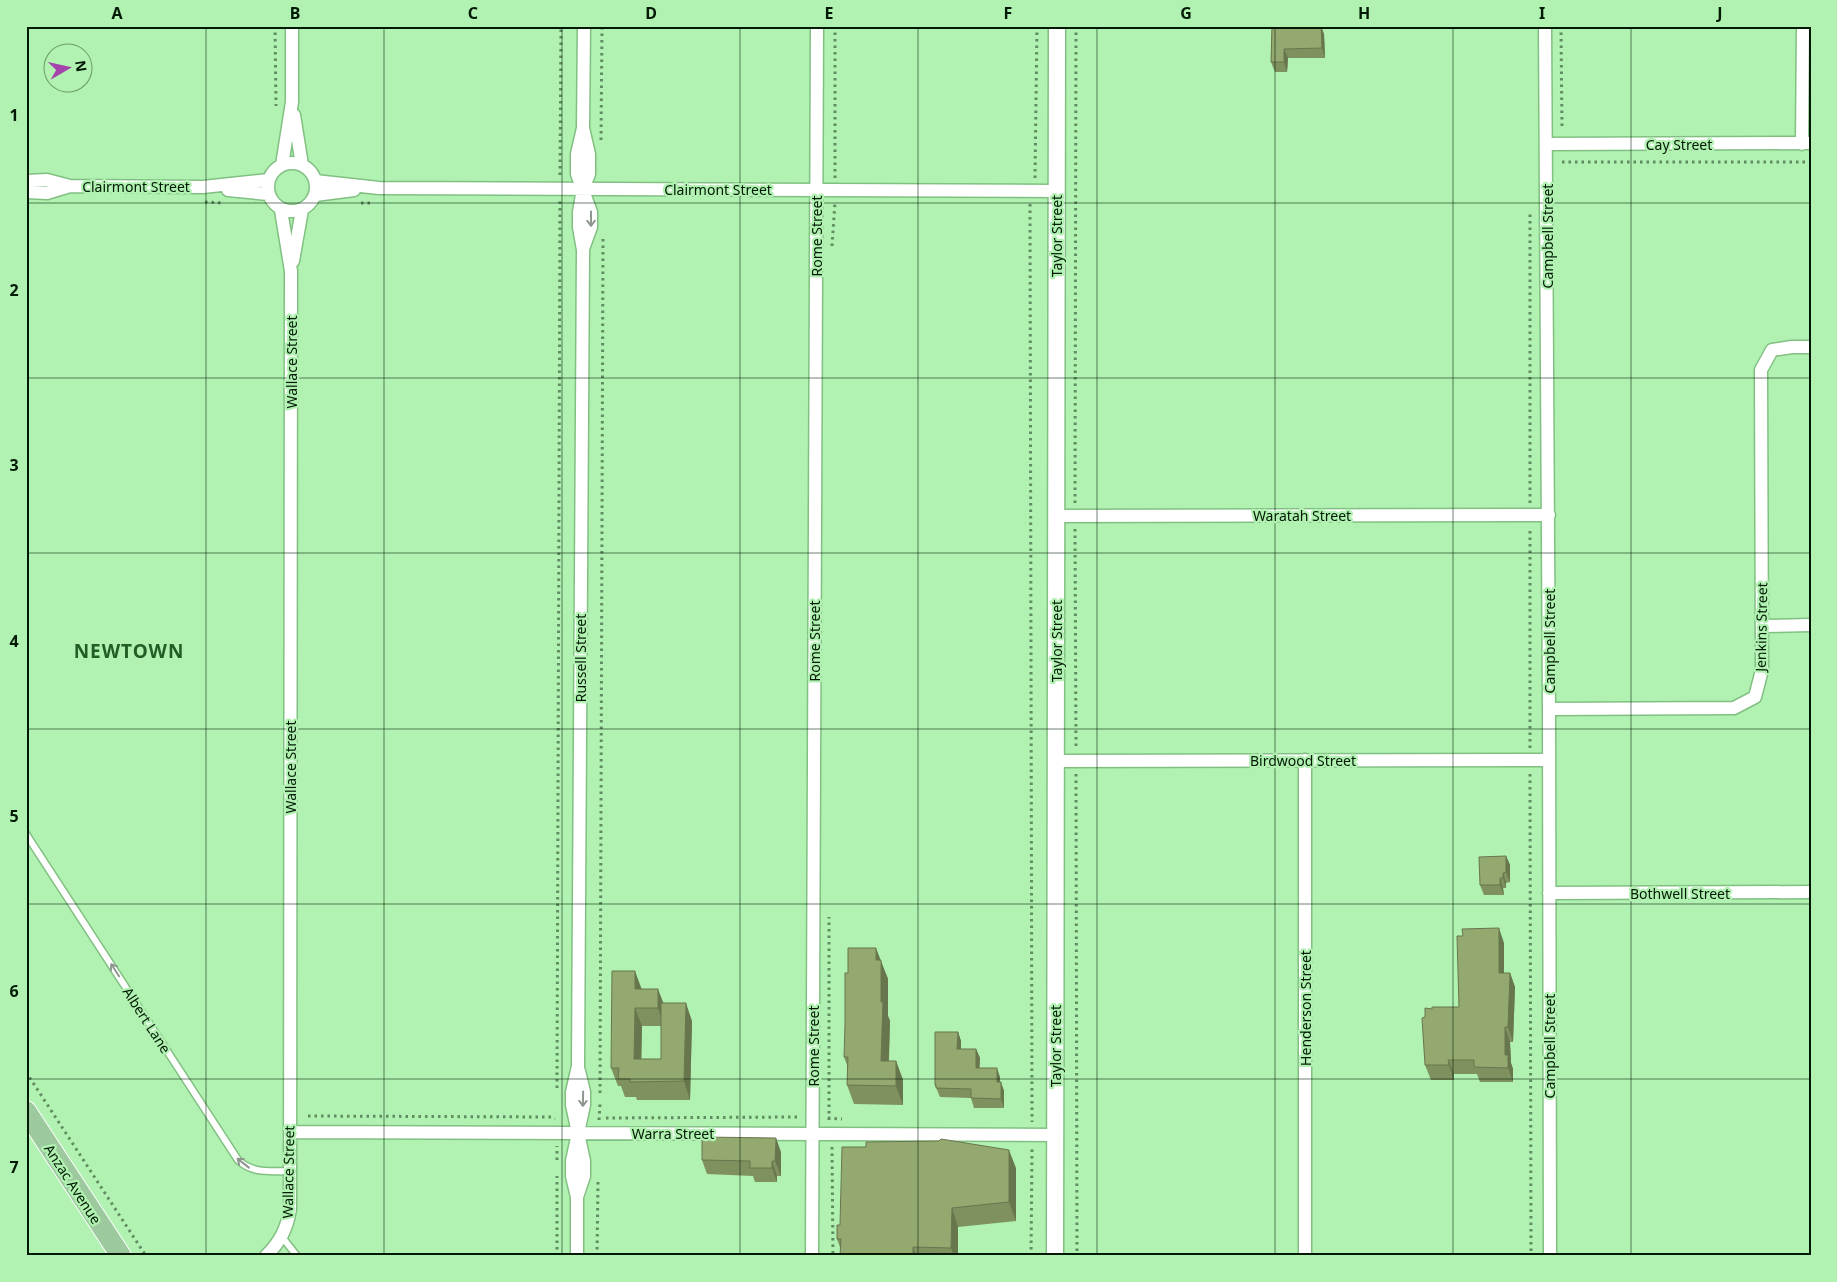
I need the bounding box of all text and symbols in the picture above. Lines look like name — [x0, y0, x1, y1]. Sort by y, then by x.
text: A — [111, 2, 123, 24]
text: B — [290, 2, 300, 24]
text: C — [468, 2, 478, 24]
text: D — [645, 2, 657, 24]
text: E — [825, 2, 834, 24]
text: F — [1004, 2, 1012, 24]
text: G — [1180, 2, 1192, 24]
text: H — [1358, 2, 1370, 24]
text: I — [1539, 2, 1545, 24]
text: J — [1715, 2, 1723, 24]
north arrow — [42, 42, 92, 92]
text: N — [71, 59, 92, 73]
text: 1 — [9, 104, 19, 126]
street label: Cay Street — [1646, 135, 1712, 154]
street label: Clairmont Street — [82, 177, 190, 196]
street label: Clairmont Street — [664, 180, 772, 199]
street label: Campbell Street — [1538, 184, 1557, 288]
street label: Taylor Street — [1047, 195, 1066, 277]
street label: Rome Street — [807, 196, 826, 276]
one-way arrow — [586, 211, 596, 227]
text: 2 — [9, 279, 19, 301]
street label: Wallace Street — [282, 315, 301, 409]
text: 3 — [9, 454, 19, 476]
street label: Waratah Street — [1253, 506, 1351, 525]
street label: Jenkins Street — [1751, 582, 1771, 674]
street label: Campbell Street — [1540, 589, 1559, 693]
street label: Taylor Street — [1047, 600, 1066, 682]
street label: Rome Street — [805, 601, 824, 681]
street label: Russell Street — [571, 614, 590, 702]
text: 4 — [9, 630, 19, 652]
district label: NEWTOWN — [74, 638, 184, 664]
street label: Wallace Street — [281, 720, 300, 814]
street label: Birdwood Street — [1250, 751, 1356, 770]
text: 5 — [9, 805, 19, 827]
street label: Bothwell Street — [1630, 884, 1730, 903]
street label: Henderson Street — [1296, 950, 1315, 1066]
one-way arrow — [110, 963, 120, 977]
text: 6 — [9, 980, 19, 1002]
street label: Albert Lane — [119, 983, 176, 1057]
street label: Campbell Street — [1540, 994, 1559, 1098]
street label: Taylor Street — [1046, 1005, 1065, 1087]
street label: Rome Street — [804, 1006, 823, 1086]
one-way arrow — [579, 1091, 588, 1107]
street label: Warra Street — [632, 1124, 714, 1143]
street label: Wallace Street — [278, 1125, 298, 1219]
street label: Anzac Avenue — [40, 1140, 106, 1228]
text: 7 — [9, 1156, 19, 1178]
one-way arrow — [237, 1158, 250, 1169]

